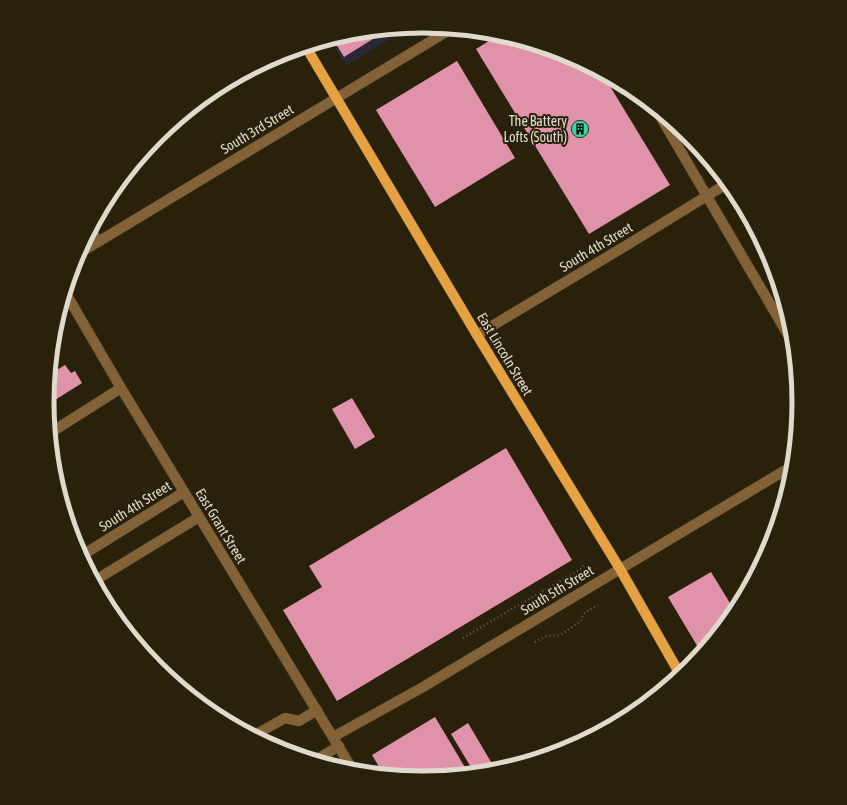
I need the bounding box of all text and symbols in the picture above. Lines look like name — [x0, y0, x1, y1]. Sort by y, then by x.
street label: South 3rd Street — [218, 101, 296, 157]
place label: The Battery Lofts (South) — [503, 113, 567, 145]
building icon: The Battery Lofts (South) — [570, 119, 590, 139]
street label: South 4th Street — [557, 219, 635, 275]
street label: East Lincoln Street — [474, 310, 536, 398]
street label: South 4th Street — [96, 477, 174, 535]
street label: East Grant Street — [192, 486, 250, 566]
street label: South 5th Street — [518, 562, 596, 618]

